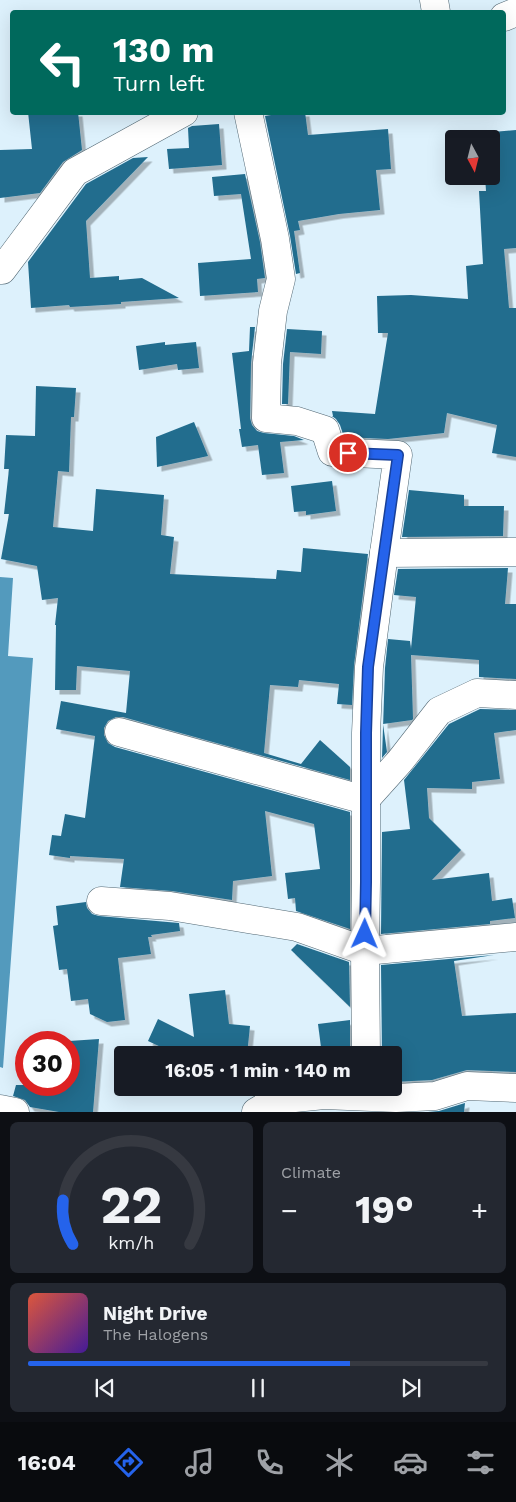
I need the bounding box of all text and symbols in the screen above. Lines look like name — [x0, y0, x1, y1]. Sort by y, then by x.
text: 130 m — [113, 29, 214, 71]
icon: left — [30, 30, 95, 95]
text: Turn left — [113, 71, 205, 96]
north arrow — [445, 130, 500, 185]
map controls — [445, 130, 500, 185]
pin — [327, 432, 369, 474]
icon: arrive — [334, 439, 362, 467]
position arrow — [338, 907, 390, 959]
speed limit sign: 30 — [15, 1031, 80, 1096]
text: 16:05 · 1 min · 140 m — [165, 1059, 351, 1082]
text: Climate — [281, 1163, 341, 1182]
text: 22 — [101, 1175, 162, 1236]
text: 19° — [355, 1188, 414, 1232]
text: − — [281, 1194, 298, 1227]
text: + — [471, 1194, 488, 1227]
text: km/h — [108, 1232, 155, 1253]
text: Night Drive — [103, 1302, 208, 1325]
text: The Halogens — [103, 1325, 208, 1344]
icon: previous — [91, 1374, 119, 1402]
icon: pause — [244, 1374, 272, 1402]
icon: next — [397, 1374, 425, 1402]
icon: directions — [111, 1445, 146, 1480]
icon: music — [182, 1445, 217, 1480]
icon: phone — [252, 1445, 287, 1480]
icon: climate — [322, 1445, 357, 1480]
icon: car — [393, 1445, 428, 1480]
icon: filters — [463, 1445, 498, 1480]
text: 16:04 — [18, 1450, 76, 1475]

